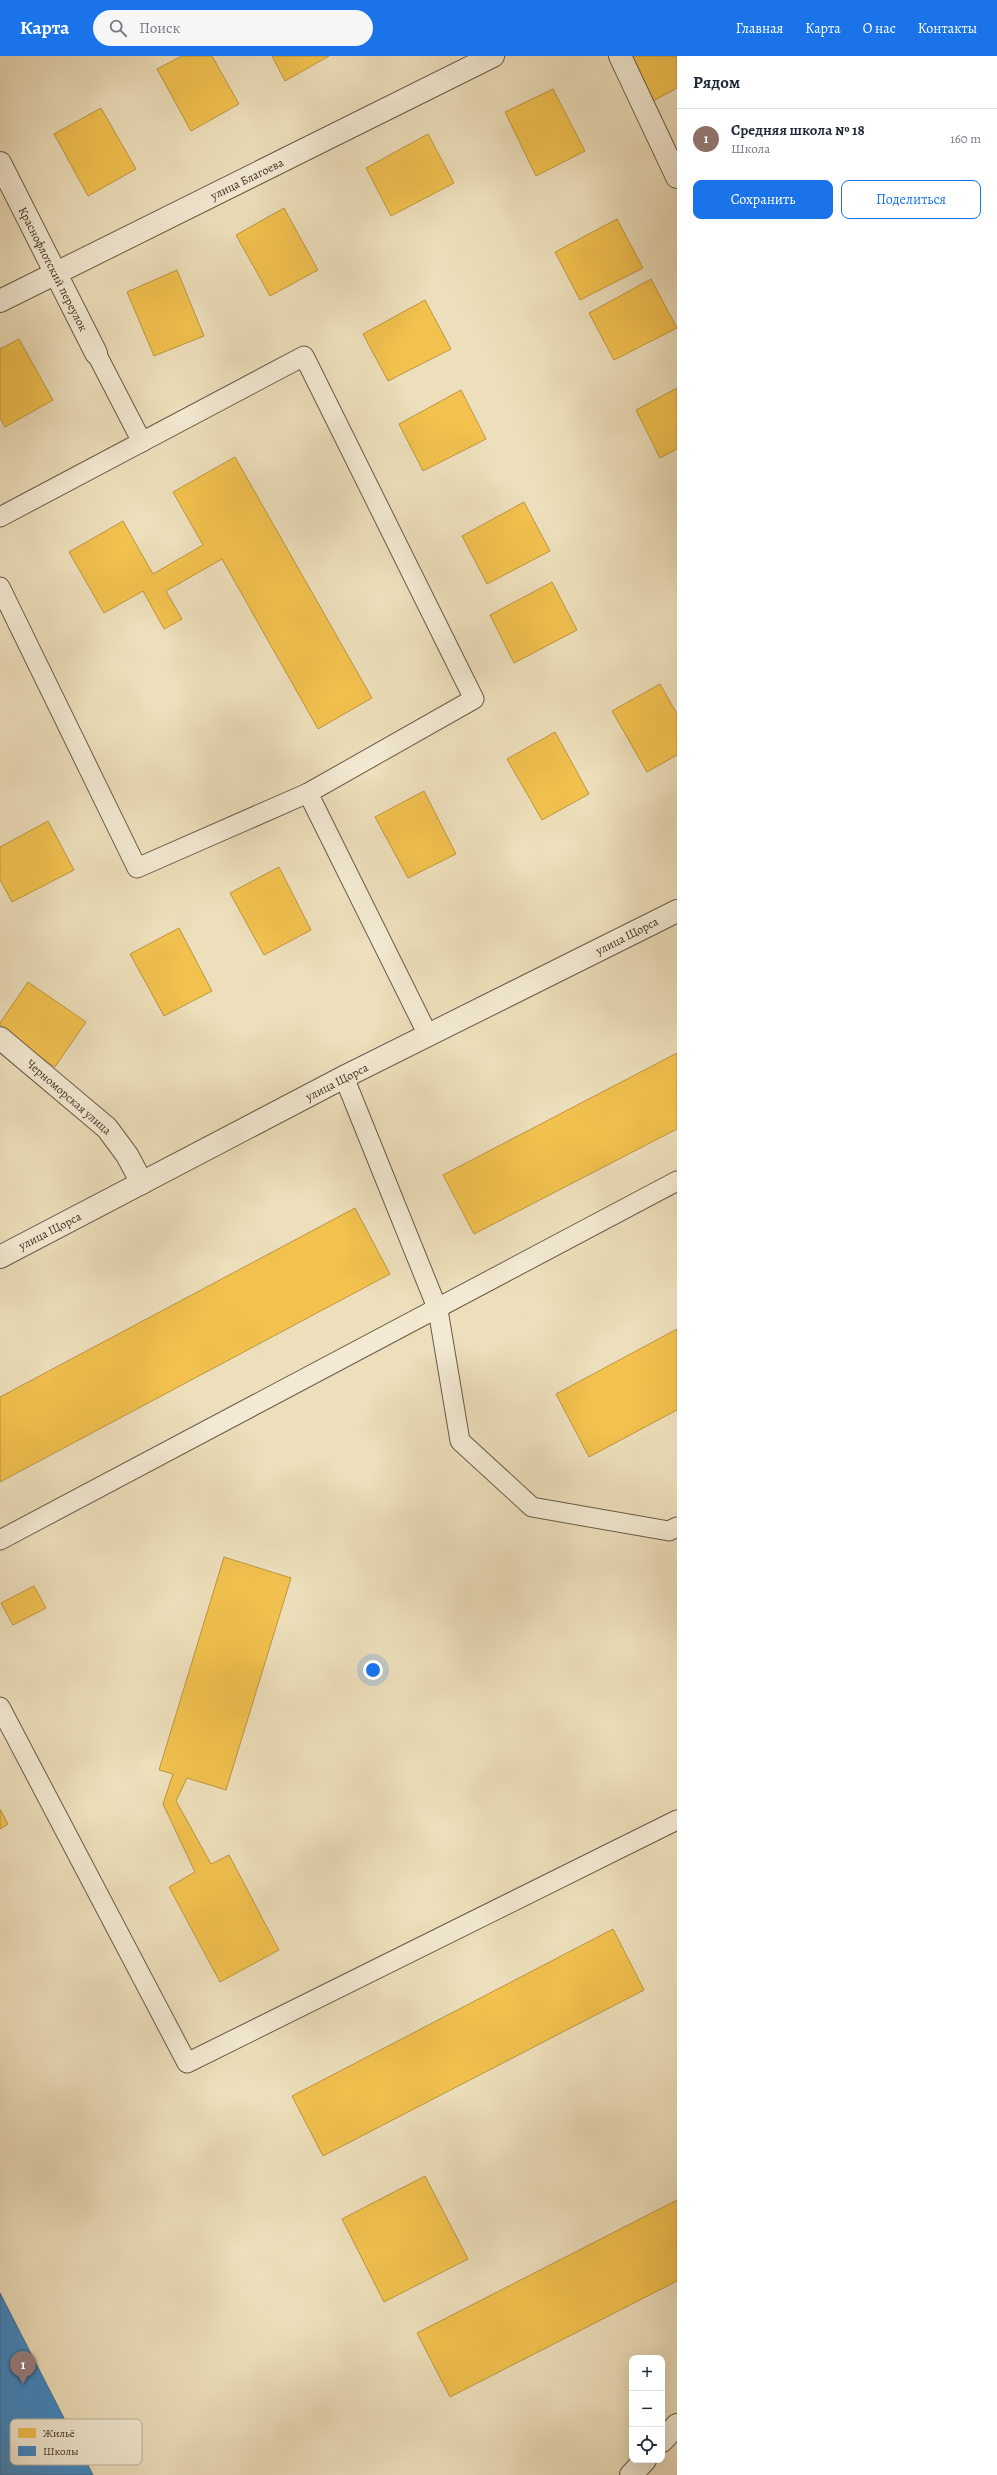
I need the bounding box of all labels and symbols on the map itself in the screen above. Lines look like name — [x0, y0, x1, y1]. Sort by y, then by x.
street label: улица Благоева — [207, 154, 287, 204]
street label: Краснофлотский переулок — [15, 204, 91, 334]
street label: улица Щорса — [592, 913, 662, 959]
street label: Черноморская улица — [23, 1056, 115, 1139]
street label: улица Щорса — [302, 1059, 372, 1105]
street label: улица Щорса — [15, 1208, 85, 1254]
your location — [363, 1660, 383, 1680]
pin: 1 — [10, 2351, 36, 2384]
legend — [10, 2419, 142, 2465]
text: Жильё — [43, 2426, 75, 2441]
text: Школы — [43, 2444, 78, 2459]

